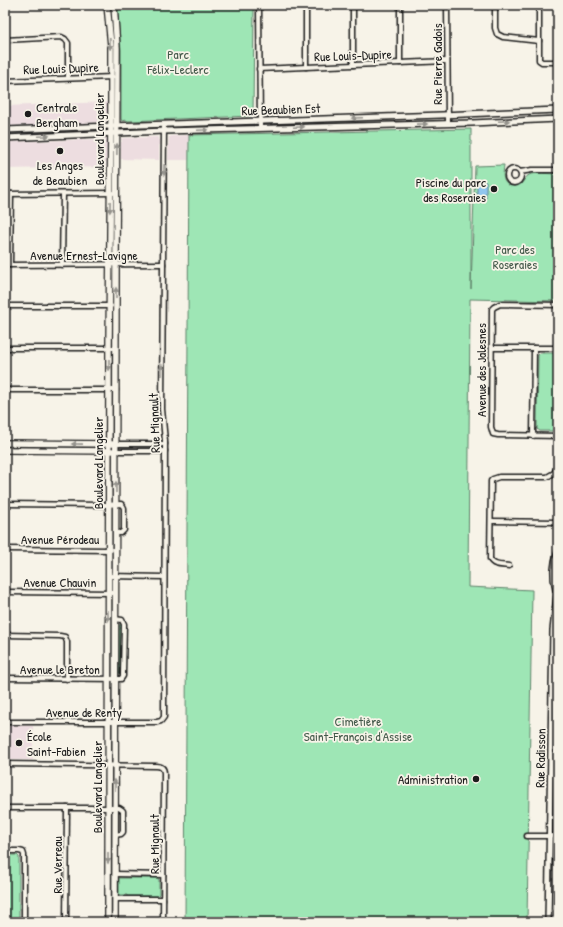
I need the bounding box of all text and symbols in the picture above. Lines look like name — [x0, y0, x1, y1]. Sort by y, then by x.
street label: Rue Pierre Gadois — [428, 23, 446, 105]
one-way arrow — [107, 38, 114, 50]
park label: Parc Félix-Leclerc — [146, 45, 209, 78]
street label: Rue Louis-Dupire — [314, 45, 392, 65]
street label: Rue Louis Dupire — [23, 58, 99, 78]
street label: Boulevard Langelier — [90, 93, 108, 185]
place label: Centrale Bergham — [36, 98, 78, 131]
street label: Rue Beaubien Est — [241, 99, 321, 119]
marker: Centrale Bergham — [23, 109, 33, 119]
one-way arrow — [350, 115, 363, 121]
one-way arrow — [498, 118, 510, 125]
one-way arrow — [416, 120, 428, 127]
one-way arrow — [293, 124, 306, 130]
one-way arrow — [197, 127, 209, 134]
one-way arrow — [38, 133, 51, 139]
one-way arrow — [114, 142, 120, 155]
marker: Les Anges de Beaubien — [55, 146, 65, 156]
place label: Les Anges de Beaubien — [33, 156, 87, 189]
one-way arrow — [161, 164, 167, 177]
place label: Piscine du parc des Roseraies — [416, 173, 486, 206]
marker: Piscine du parc des Roseraies — [489, 184, 499, 194]
one-way arrow — [107, 201, 113, 214]
park label: Parc des Roseraies — [493, 240, 537, 273]
street label: Avenue Ernest-Lavigne — [30, 246, 138, 264]
one-way arrow — [113, 286, 119, 299]
street label: Avenue des Jalesnes — [472, 323, 490, 417]
one-way arrow — [106, 359, 112, 372]
one-way arrow — [159, 363, 165, 376]
street label: Rue Mignault — [144, 392, 164, 453]
street label: Boulevard Langelier — [89, 417, 107, 509]
one-way arrow — [70, 441, 83, 447]
one-way arrow — [113, 480, 119, 493]
street label: Avenue Pérodeau — [21, 530, 99, 548]
street label: Avenue Chauvin — [24, 573, 97, 591]
one-way arrow — [105, 610, 111, 623]
street label: Avenue le Breton — [20, 660, 100, 678]
street label: Avenue de Renty — [46, 703, 123, 721]
park label: Cimetière Saint-François d'Assise — [304, 712, 412, 745]
place label: École Saint-Fabien — [27, 727, 86, 760]
street label: Rue Radisson — [530, 728, 550, 788]
marker: École Saint-Fabien — [14, 738, 24, 748]
street label: Boulevard Langelier — [88, 741, 106, 833]
place label: Administration — [398, 770, 468, 788]
marker: Administration — [471, 774, 481, 784]
one-way arrow — [112, 778, 118, 791]
street label: Rue Mignault — [145, 814, 163, 874]
street label: Rue Verreau — [48, 836, 66, 894]
one-way arrow — [105, 852, 111, 865]

